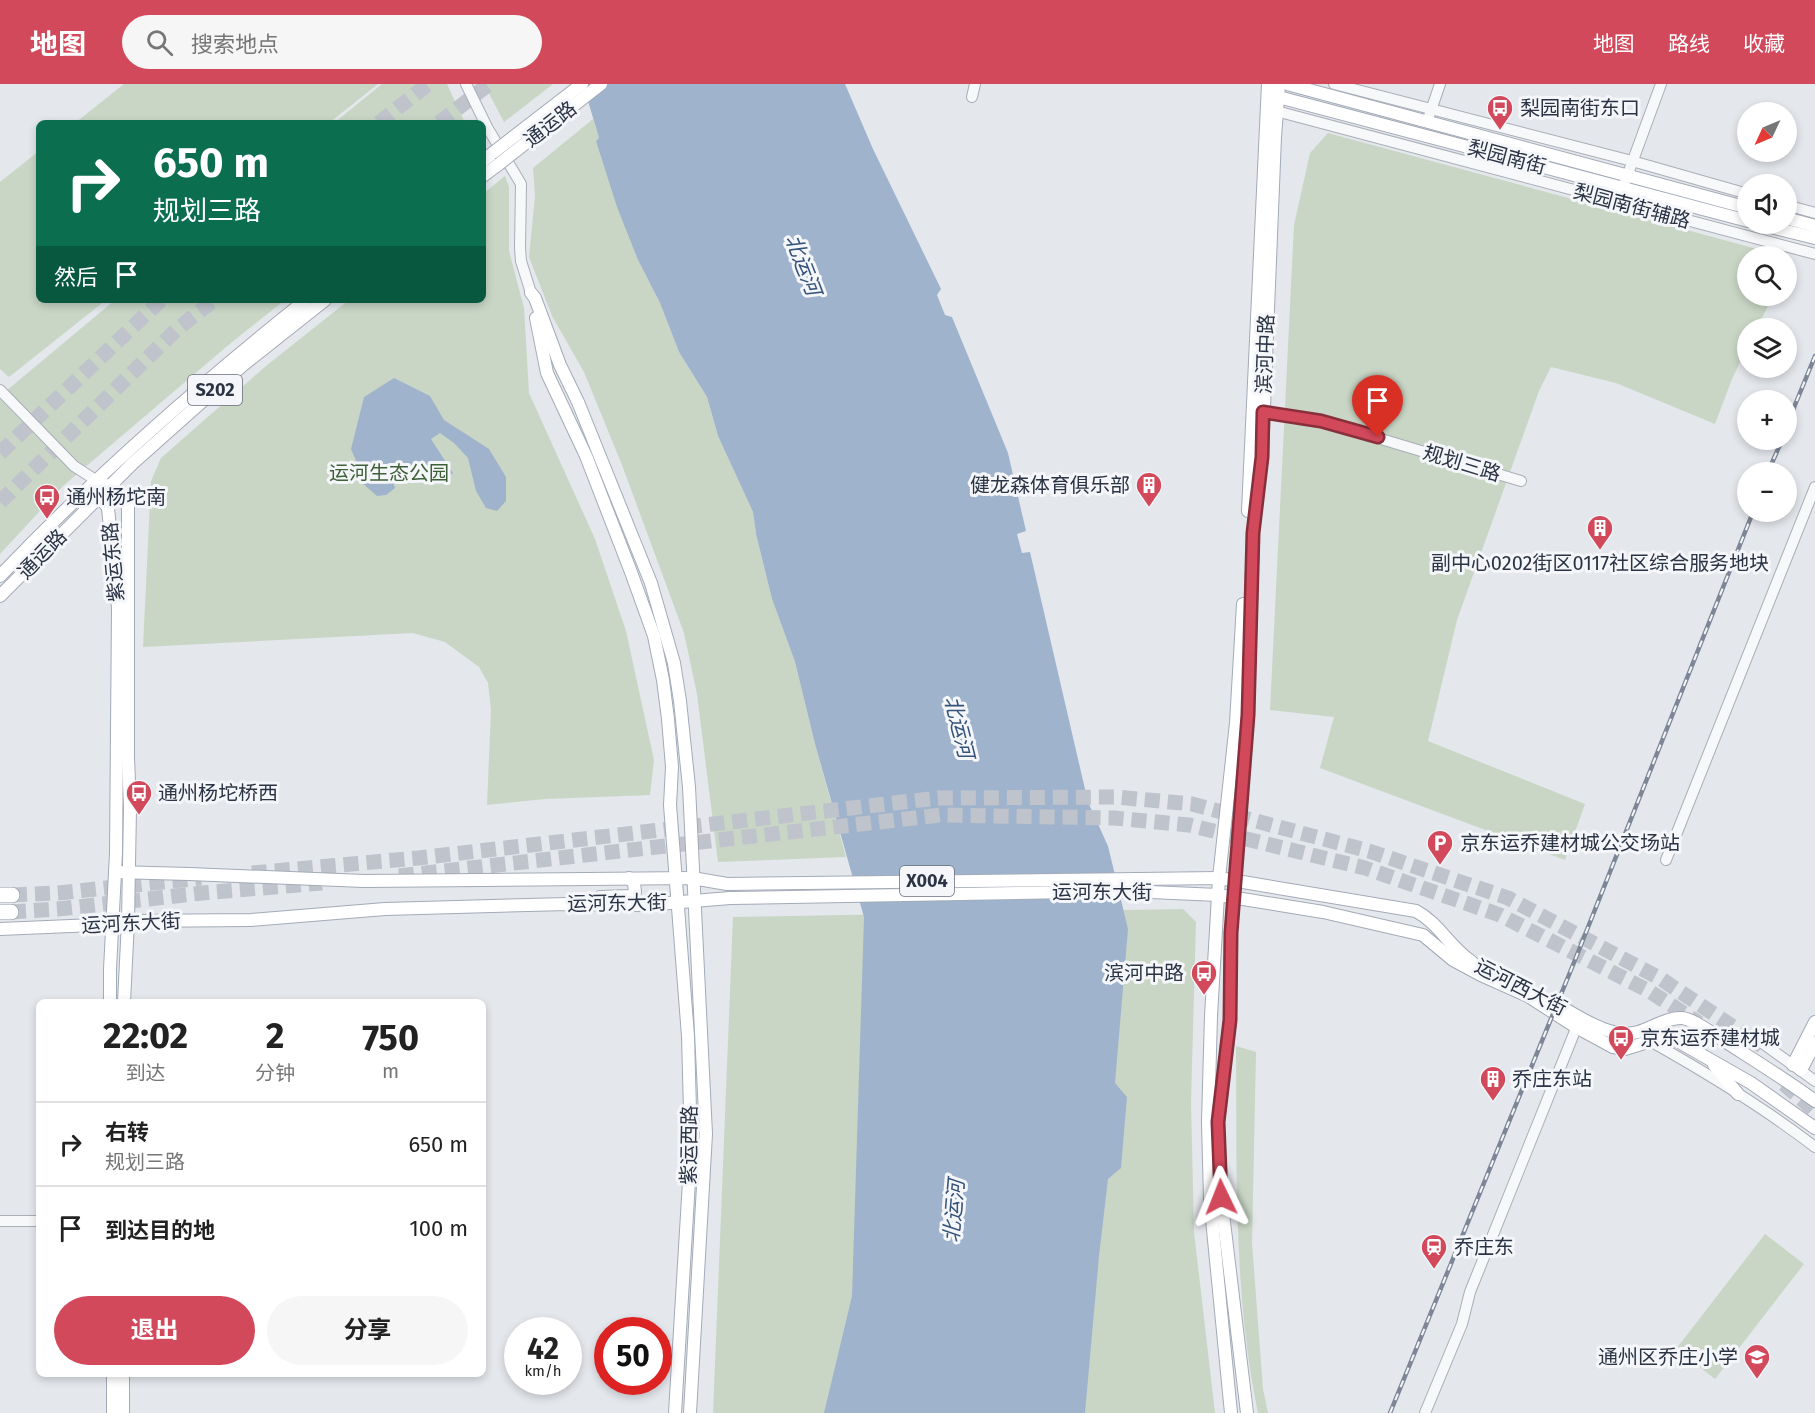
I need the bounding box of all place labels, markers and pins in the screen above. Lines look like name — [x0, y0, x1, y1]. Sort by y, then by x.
bus stop icon: 梨园南街东口 — [1485, 93, 1515, 131]
place label: 梨园南街东口 — [1520, 96, 1640, 120]
pin — [1352, 375, 1403, 437]
building icon: 健龙森体育俱乐部 — [1134, 470, 1164, 508]
place label: 健龙森体育俱乐部 — [970, 473, 1130, 497]
bus stop icon: 通州杨坨南 — [32, 482, 62, 520]
place label: 通州杨坨南 — [66, 485, 166, 509]
building icon: 副中心0202街区0117社区综合服务地块 — [1585, 513, 1615, 551]
place label: 副中心0202街区0117社区综合服务地块 — [1431, 551, 1769, 575]
bus stop icon: 通州杨坨桥西 — [124, 778, 154, 816]
place label: 通州杨坨桥西 — [158, 781, 278, 805]
parking icon: 京东运乔建材城公交场站 — [1425, 828, 1455, 866]
place label: 京东运乔建材城公交场站 — [1460, 831, 1680, 855]
bus stop icon: 滨河中路 — [1189, 958, 1219, 996]
place label: 滨河中路 — [1104, 961, 1184, 985]
bus stop icon: 京东运乔建材城 — [1606, 1023, 1636, 1061]
place label: 京东运乔建材城 — [1640, 1026, 1780, 1050]
building icon: 乔庄东站 — [1478, 1064, 1508, 1102]
place label: 乔庄东站 — [1512, 1067, 1592, 1091]
station icon: 乔庄东 — [1419, 1232, 1449, 1270]
place label: 乔庄东 — [1454, 1235, 1514, 1259]
school or university icon: 通州区乔庄小学 — [1742, 1342, 1772, 1380]
place label: 通州区乔庄小学 — [1598, 1345, 1738, 1369]

